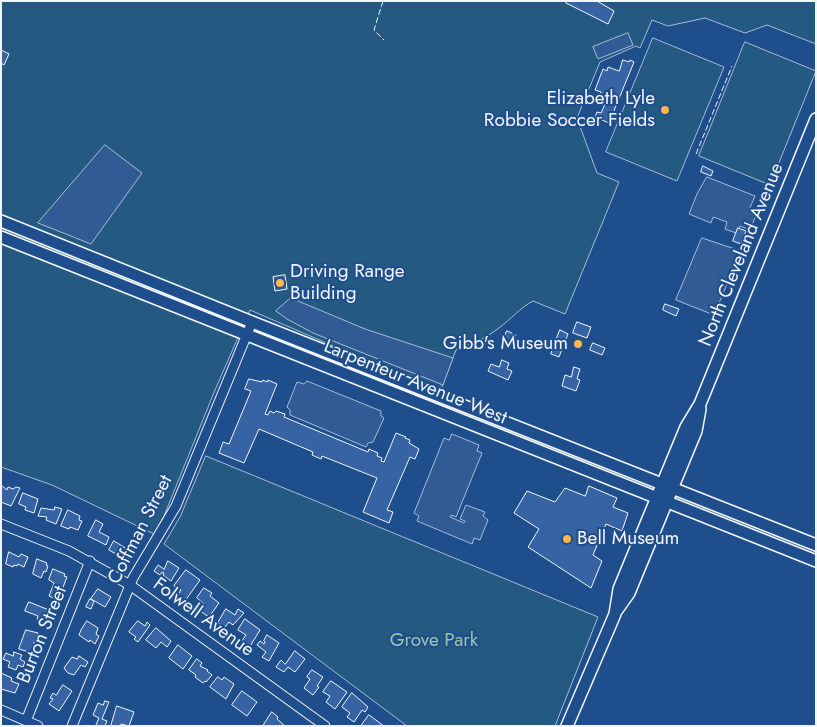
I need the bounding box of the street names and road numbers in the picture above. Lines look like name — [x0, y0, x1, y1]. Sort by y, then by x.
street label: North Cleveland Avenue — [695, 160, 789, 350]
street label: Larpenteur Avenue West — [320, 336, 510, 430]
street label: Coffman Street — [104, 472, 178, 588]
street label: Folwell Avenue — [148, 574, 258, 662]
street label: Burton Street — [13, 583, 73, 687]

